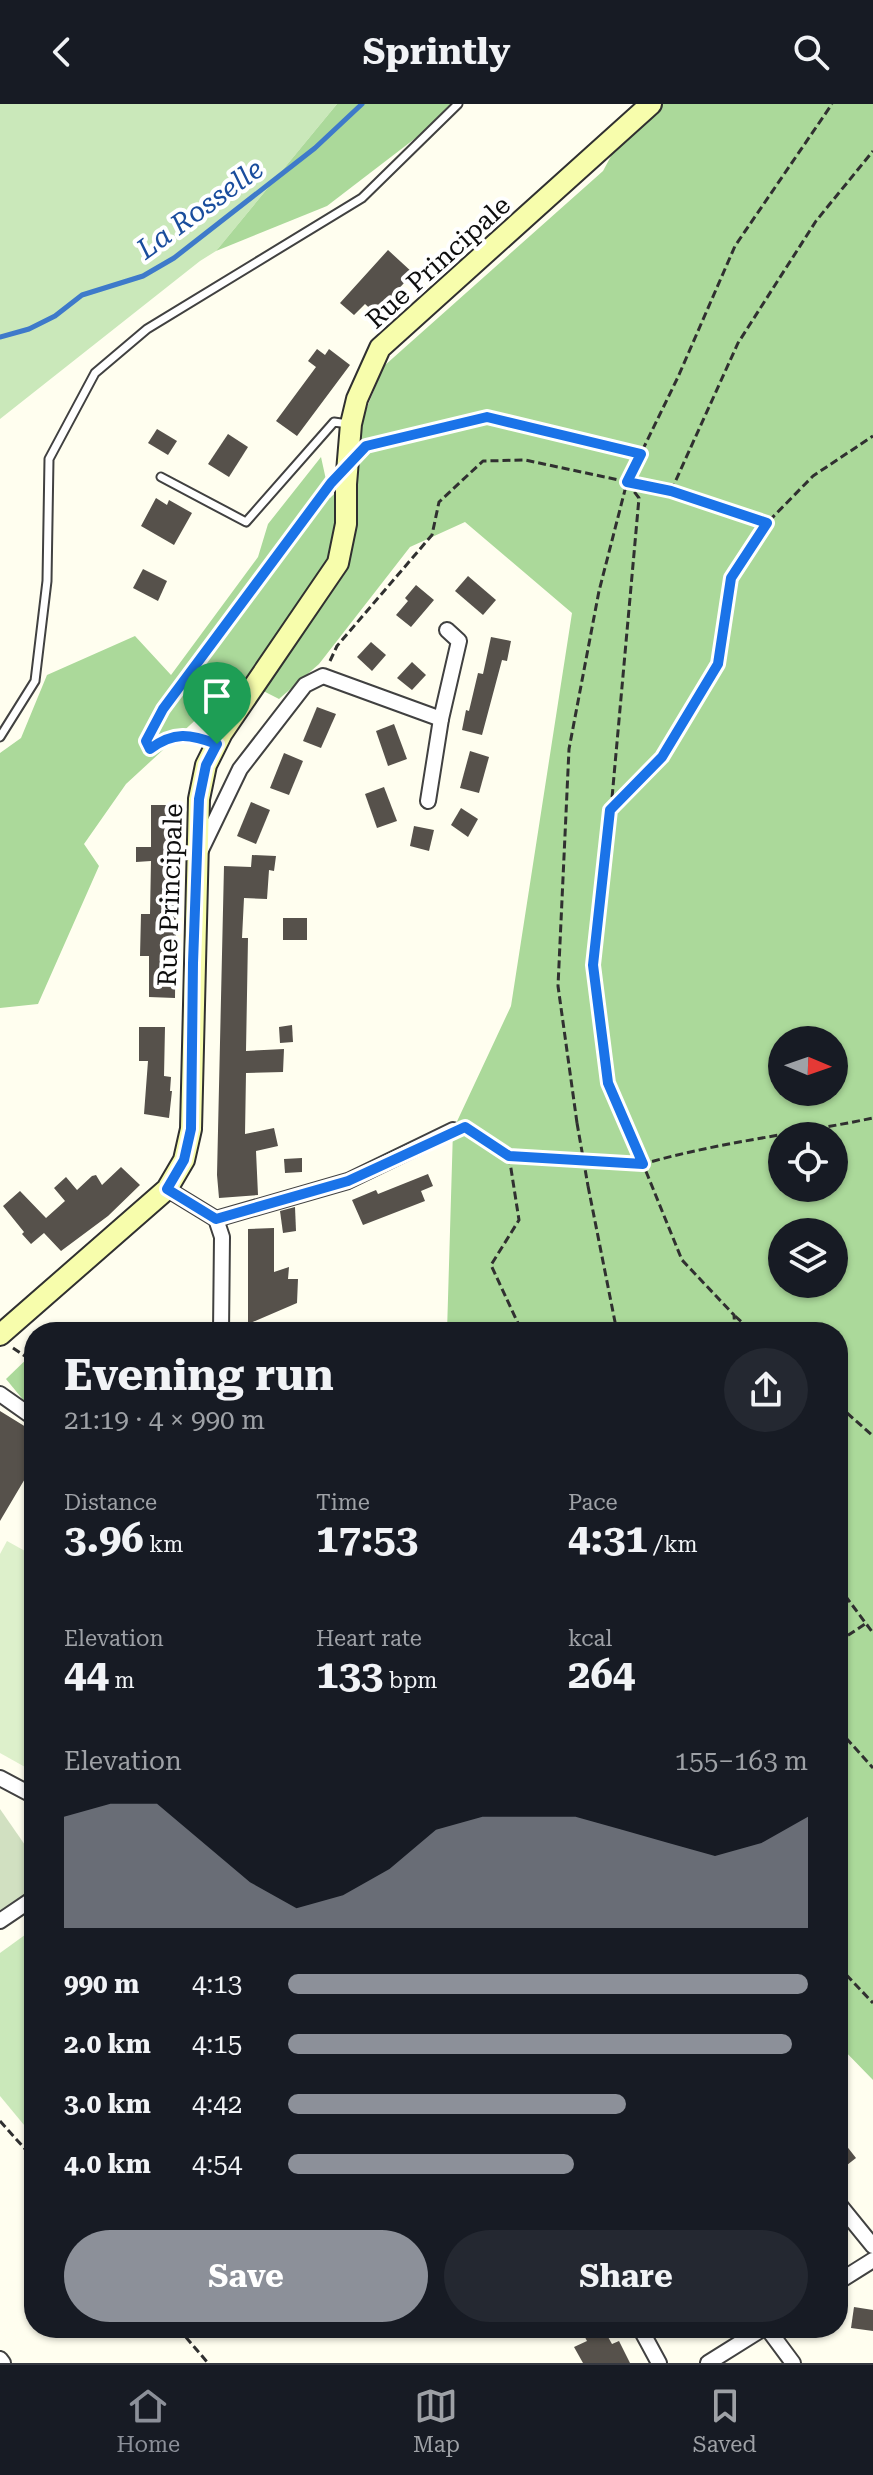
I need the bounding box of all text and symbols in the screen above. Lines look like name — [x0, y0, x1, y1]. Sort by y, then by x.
icon: back — [40, 30, 84, 74]
icon: search — [789, 30, 833, 74]
text: Sprintly — [363, 31, 510, 73]
water label: La Rosselle — [130, 152, 270, 266]
street label: Rue Principale — [360, 190, 516, 334]
pin — [183, 662, 251, 744]
icon: arrive — [195, 674, 239, 718]
street label: Rue Principale — [152, 803, 188, 987]
north arrow — [768, 1026, 848, 1106]
map controls — [768, 1026, 848, 1298]
button: locate — [768, 1122, 848, 1202]
button: layers — [768, 1218, 848, 1298]
button: share — [724, 1348, 808, 1432]
text: Evening run — [64, 1349, 334, 1401]
text: 21:19 · 4 × 990 m — [64, 1405, 265, 1435]
text: Distance — [64, 1490, 157, 1515]
text: Time — [316, 1490, 370, 1515]
text: Pace — [568, 1490, 618, 1515]
text: 3.96 — [64, 1515, 144, 1562]
text: 17:53 — [316, 1515, 418, 1562]
text: 4:31 — [568, 1515, 648, 1562]
text: km — [144, 1532, 183, 1557]
text: /km — [648, 1532, 698, 1557]
text: Elevation — [64, 1626, 164, 1651]
text: Heart rate — [316, 1626, 422, 1651]
text: kcal — [568, 1626, 612, 1651]
text: 44 — [64, 1651, 109, 1698]
text: 133 — [316, 1651, 383, 1698]
text: 264 — [568, 1651, 635, 1698]
text: m — [109, 1668, 134, 1693]
text: bpm — [383, 1668, 437, 1693]
text: Elevation — [64, 1746, 182, 1776]
text: 155–163 m — [675, 1746, 808, 1776]
text: 990 m — [64, 1969, 139, 1999]
text: 4:13 — [192, 1969, 242, 1999]
text: 2.0 km — [64, 2029, 151, 2059]
text: 4:15 — [192, 2029, 242, 2059]
text: 3.0 km — [64, 2089, 151, 2119]
text: 4:42 — [192, 2089, 242, 2119]
text: 4.0 km — [64, 2149, 151, 2179]
text: 4:54 — [192, 2149, 242, 2179]
button: Save — [64, 2230, 428, 2322]
button: Share — [444, 2230, 808, 2322]
tab: Home — [116, 2384, 180, 2457]
tab: Map — [413, 2384, 460, 2457]
tab: Saved — [693, 2384, 757, 2457]

